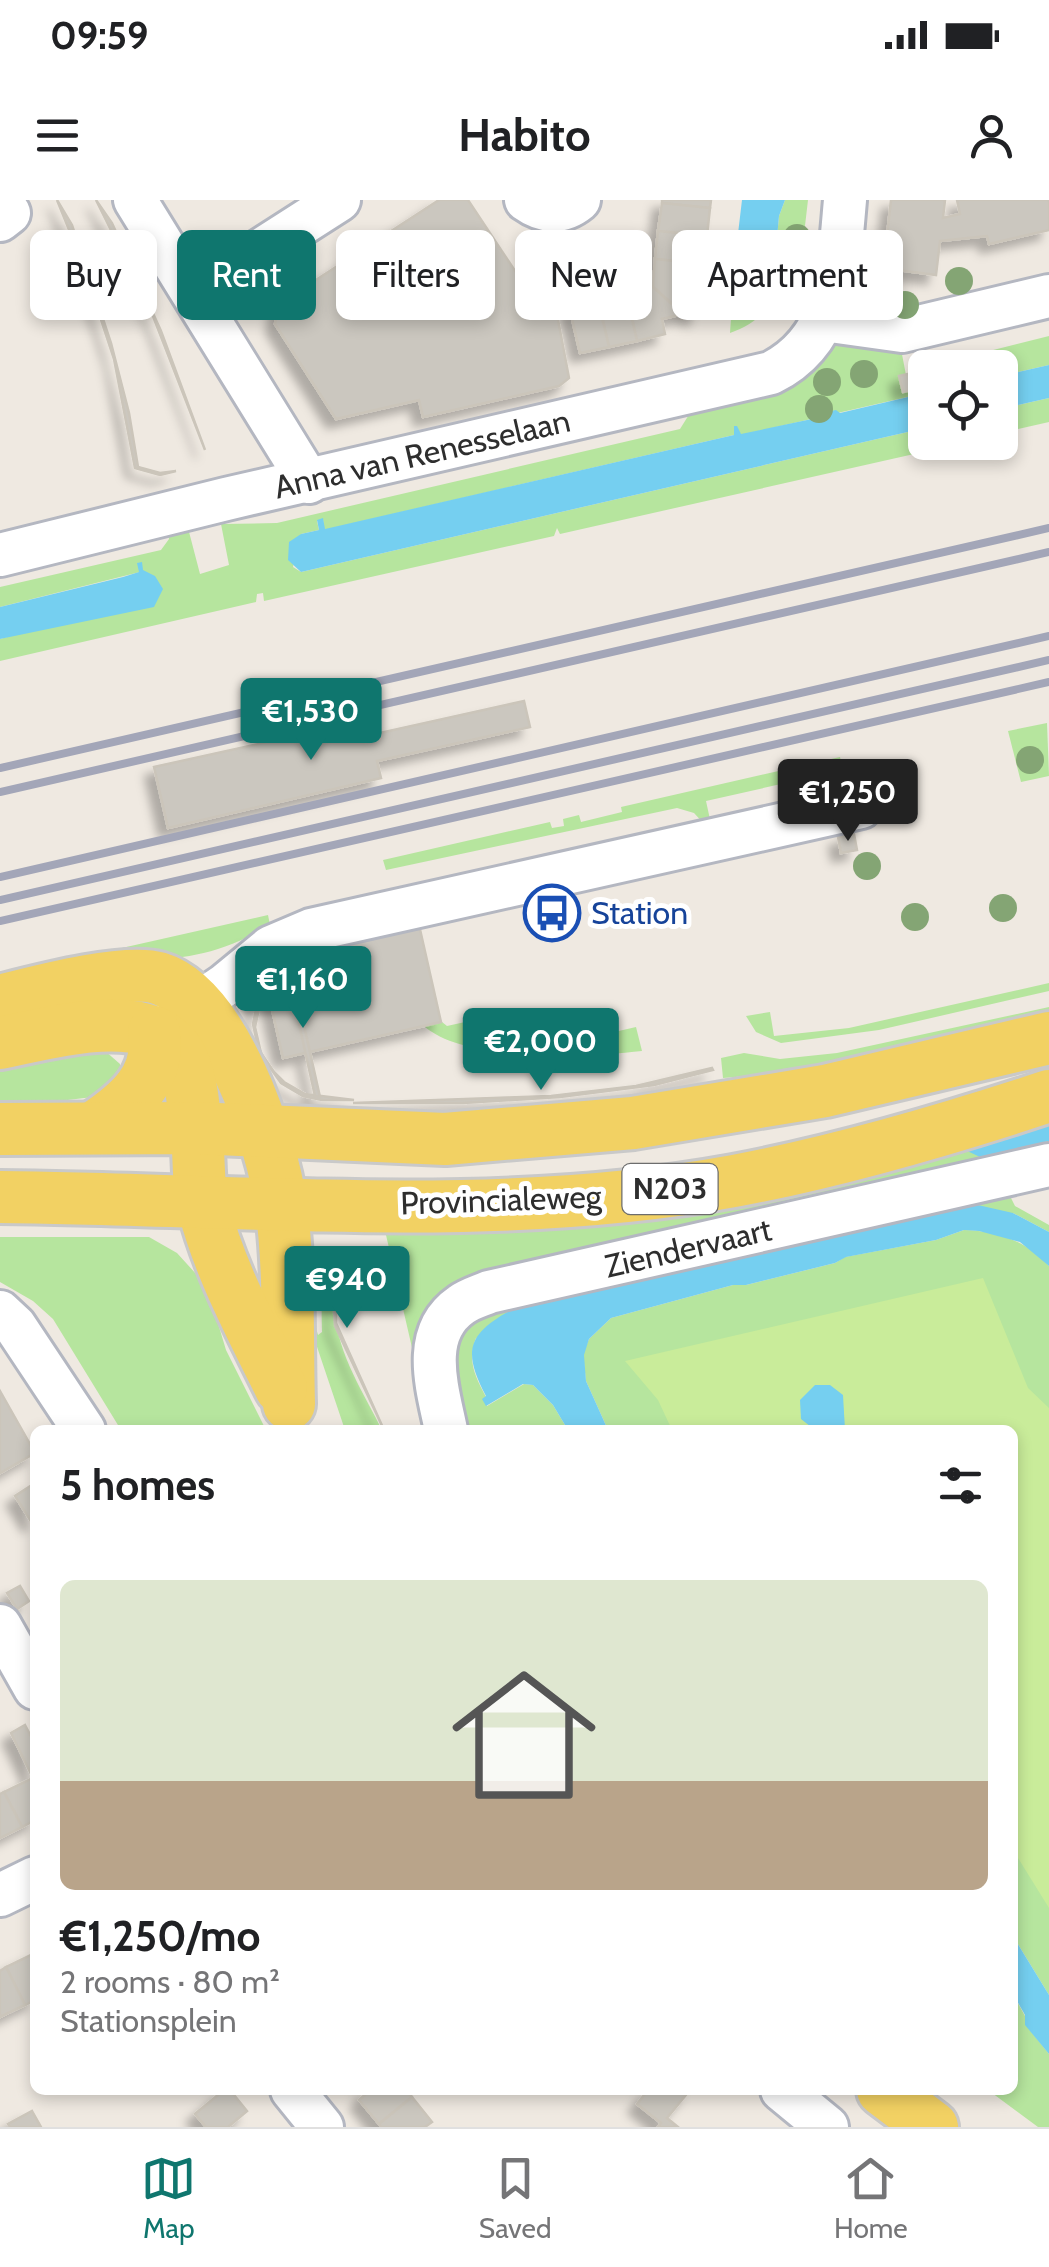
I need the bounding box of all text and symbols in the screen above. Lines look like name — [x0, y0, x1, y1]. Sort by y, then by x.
text: 09:59 — [50, 12, 148, 59]
icon: menu — [30, 108, 85, 163]
text: Habito — [458, 108, 591, 162]
icon: person — [964, 108, 1019, 163]
chip: Buy — [30, 230, 157, 320]
chip: Rent — [177, 230, 316, 320]
chip: Filters — [336, 230, 495, 320]
chip: New — [515, 230, 652, 320]
chip: Apartment — [672, 230, 903, 320]
map controls — [908, 350, 1018, 460]
button: locate — [908, 350, 1018, 460]
street label: Anna van Renesselaan — [270, 400, 574, 507]
pin: €1,530 — [230, 678, 392, 763]
text: €1,530 — [263, 691, 359, 730]
pin: €1,250 — [767, 759, 929, 844]
text: €1,250 — [800, 772, 896, 811]
bus stop icon: Station — [522, 883, 582, 943]
place label: Station — [591, 893, 688, 932]
pin: €1,160 — [222, 946, 384, 1031]
text: €1,160 — [257, 959, 349, 998]
pin: €2,000 — [460, 1008, 622, 1093]
text: €2,000 — [485, 1021, 597, 1060]
road number: N203 — [622, 1164, 718, 1214]
street label: Provincialeweg — [400, 1176, 603, 1223]
street label: Ziendervaart — [601, 1209, 775, 1286]
pin: €940 — [288, 1246, 406, 1331]
text: €940 — [307, 1259, 387, 1298]
icon: filters — [933, 1458, 988, 1513]
text: 5 homes — [60, 1459, 215, 1511]
icon: home — [434, 1645, 614, 1825]
text: €1,250/mo — [60, 1910, 260, 1962]
text: 2 rooms · 80 m² — [60, 1962, 280, 2001]
text: Stationsplein — [60, 2001, 237, 2040]
tab: Map — [141, 2151, 196, 2245]
tab: Saved — [479, 2151, 552, 2245]
tab: Home — [834, 2151, 908, 2245]

